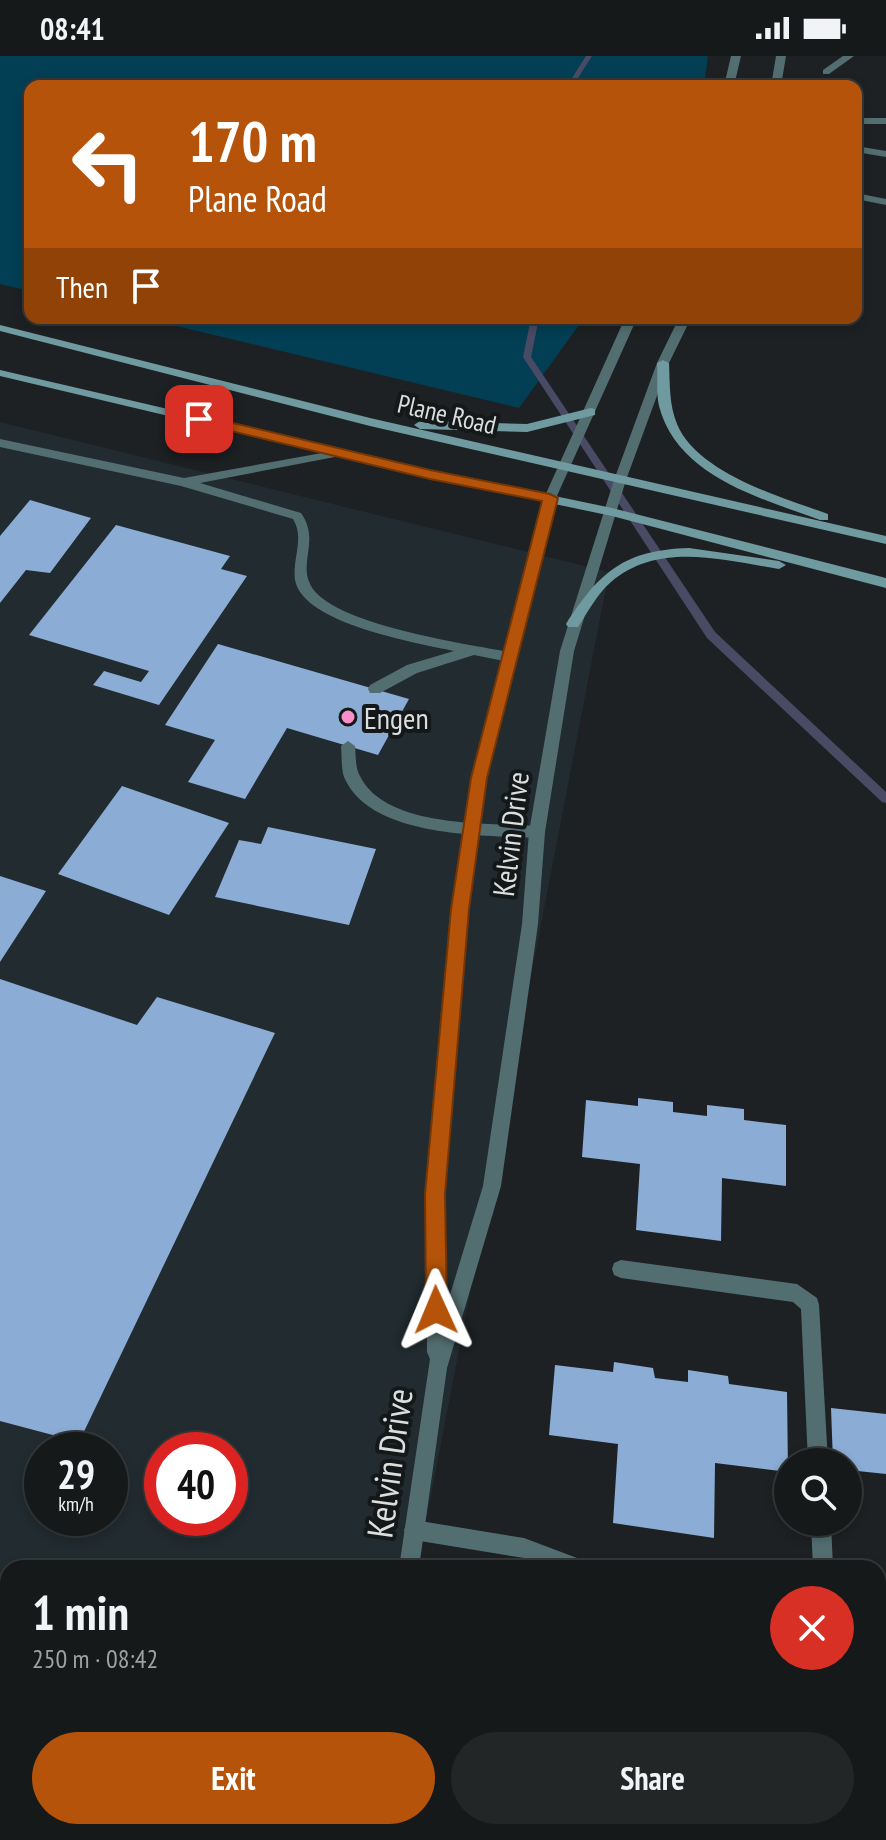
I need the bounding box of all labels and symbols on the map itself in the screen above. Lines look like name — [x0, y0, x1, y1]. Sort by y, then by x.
pin — [165, 385, 233, 453]
street label: Plane Road — [394, 387, 500, 441]
place label: Engen — [364, 698, 429, 737]
marker: Engen — [339, 708, 357, 726]
street label: Kelvin Drive — [483, 769, 537, 899]
position arrow — [394, 1268, 478, 1352]
street label: Kelvin Drive — [355, 1385, 423, 1541]
speed limit sign: 40 — [144, 1432, 248, 1536]

